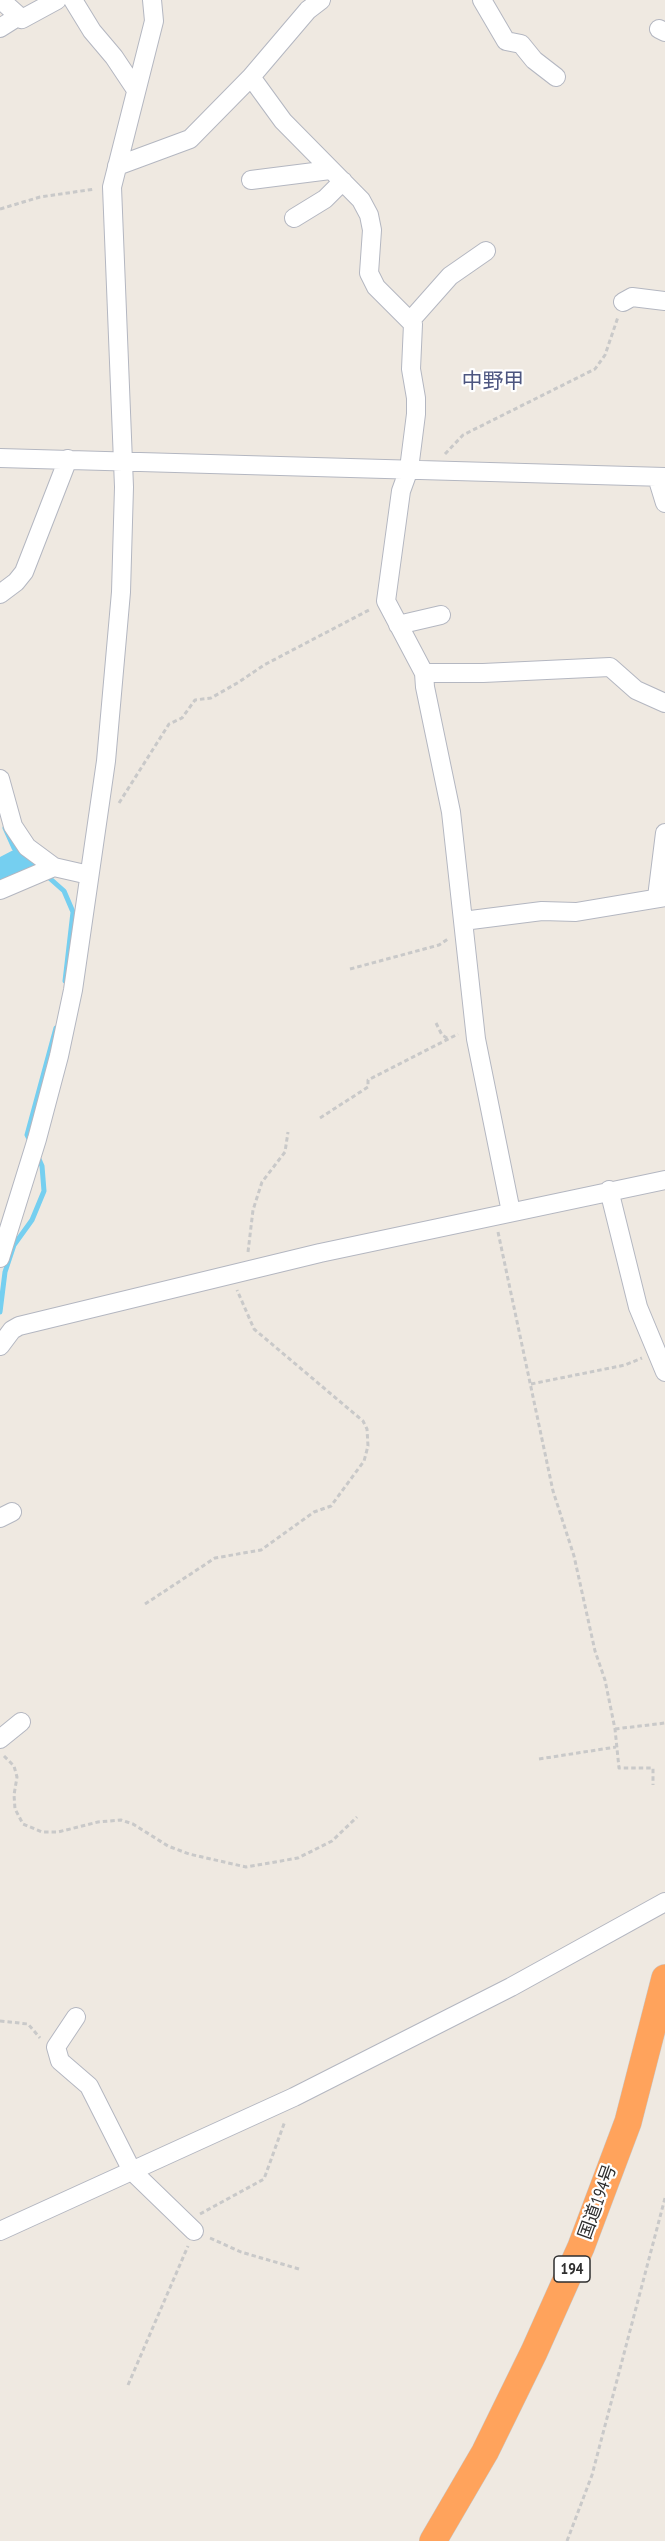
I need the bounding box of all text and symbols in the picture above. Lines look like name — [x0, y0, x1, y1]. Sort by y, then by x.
district label: 中野甲 — [462, 369, 524, 395]
street label: 国道194号 — [574, 2162, 622, 2242]
road number: 194 — [554, 2256, 590, 2282]

